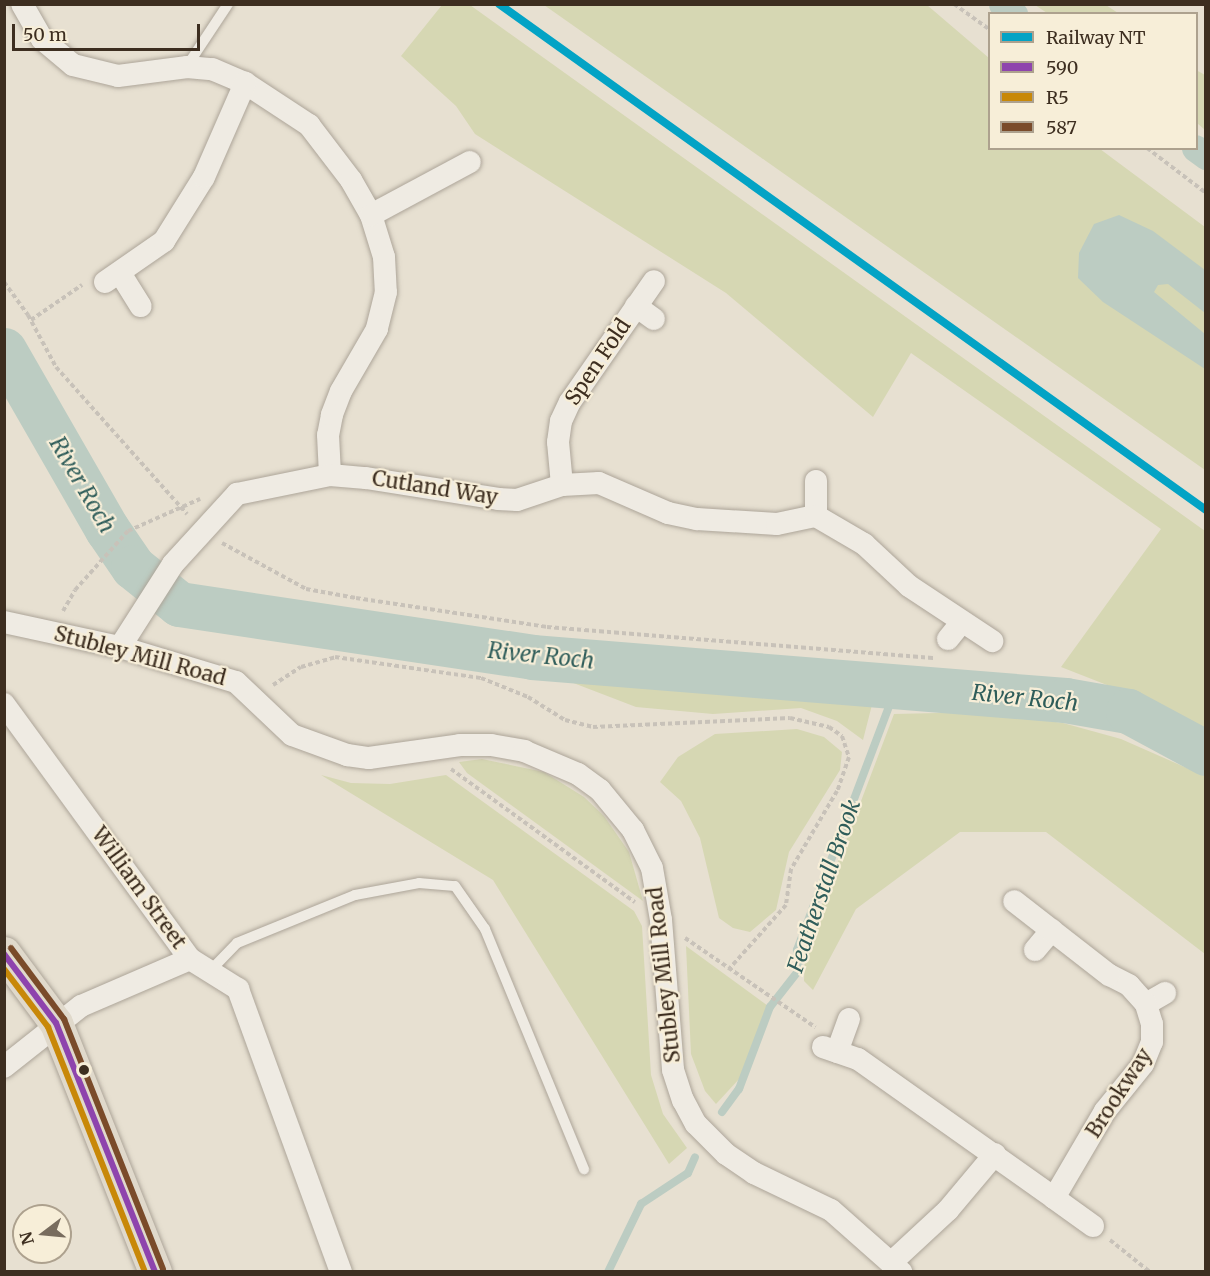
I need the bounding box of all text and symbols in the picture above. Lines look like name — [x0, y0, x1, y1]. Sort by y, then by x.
scale bar — [15, 12, 202, 50]
legend — [988, 12, 1198, 150]
text: 50 m — [23, 23, 67, 46]
text: Railway NT — [1046, 26, 1146, 49]
text: 590 — [1046, 56, 1078, 79]
text: R5 — [1046, 86, 1069, 109]
text: 587 — [1046, 116, 1077, 139]
street label: Spen Fold — [560, 314, 636, 410]
water label: River Roch — [44, 432, 120, 538]
street label: Cutland Way — [370, 466, 500, 510]
street label: Stubley Mill Road — [51, 621, 229, 691]
water label: River Roch — [487, 637, 595, 675]
water label: River Roch — [971, 679, 1079, 717]
water label: Featherstall Brook — [782, 796, 866, 976]
street label: William Street — [86, 822, 192, 954]
street label: Stubley Mill Road — [642, 886, 686, 1064]
street label: Brookway — [1081, 1043, 1157, 1143]
unlabelled marker — [78, 1064, 90, 1076]
north arrow — [12, 1204, 72, 1264]
text: N — [15, 1230, 38, 1247]

